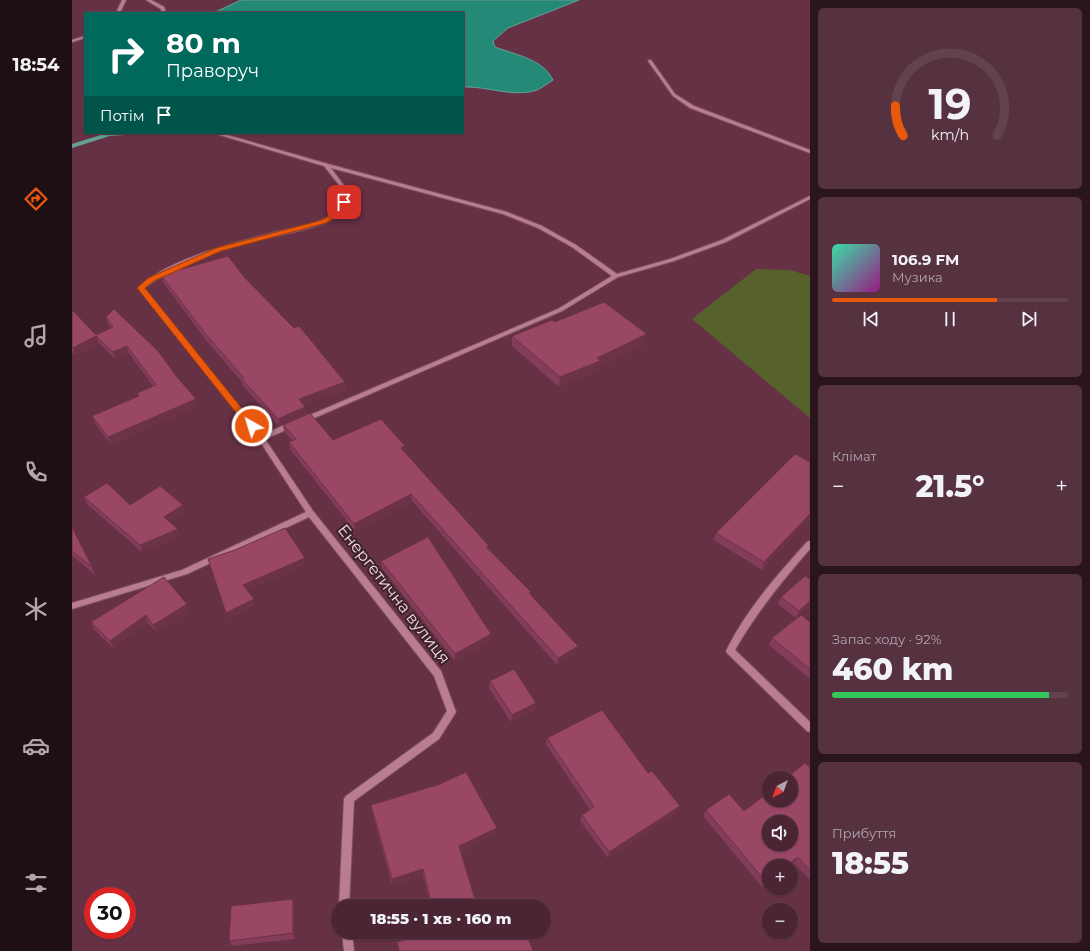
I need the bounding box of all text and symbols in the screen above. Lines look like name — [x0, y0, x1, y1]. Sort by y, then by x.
text: 80 m — [166, 26, 241, 60]
icon: right — [100, 28, 152, 80]
text: 18:54 — [13, 54, 59, 76]
text: Праворуч — [166, 60, 259, 82]
text: 19 — [929, 79, 971, 129]
icon: arrive — [153, 104, 175, 126]
text: Потім — [100, 106, 145, 125]
text: km/h — [931, 126, 969, 144]
icon: directions — [22, 185, 50, 213]
pin — [327, 185, 361, 219]
icon: arrive — [333, 191, 355, 213]
text: 106.9 FM — [892, 250, 959, 269]
text: Музика — [892, 269, 943, 285]
icon: previous — [860, 308, 882, 330]
icon: pause — [939, 308, 961, 330]
icon: next — [1018, 308, 1040, 330]
icon: music — [22, 322, 50, 350]
position arrow — [231, 405, 273, 447]
text: Клімат — [832, 448, 877, 464]
icon: phone — [22, 458, 50, 486]
text: 21.5° — [915, 468, 985, 505]
text: − — [832, 473, 845, 500]
text: + — [1055, 473, 1068, 500]
street label: Енергетична вулиця — [334, 521, 454, 667]
icon: climate — [22, 595, 50, 623]
text: Запас ходу · 92% — [832, 631, 942, 647]
text: 460 km — [832, 651, 953, 688]
icon: car — [22, 732, 50, 760]
north arrow — [762, 771, 798, 807]
map controls — [762, 771, 798, 939]
button: sound — [762, 815, 798, 851]
text: Прибуття — [832, 825, 896, 841]
text: 18:55 — [832, 845, 909, 882]
button: + — [762, 859, 798, 895]
icon: filters — [22, 869, 50, 897]
speed limit sign: 30 — [84, 887, 136, 939]
button: − — [762, 903, 798, 939]
text: 18:55 · 1 хв · 160 m — [371, 909, 511, 928]

